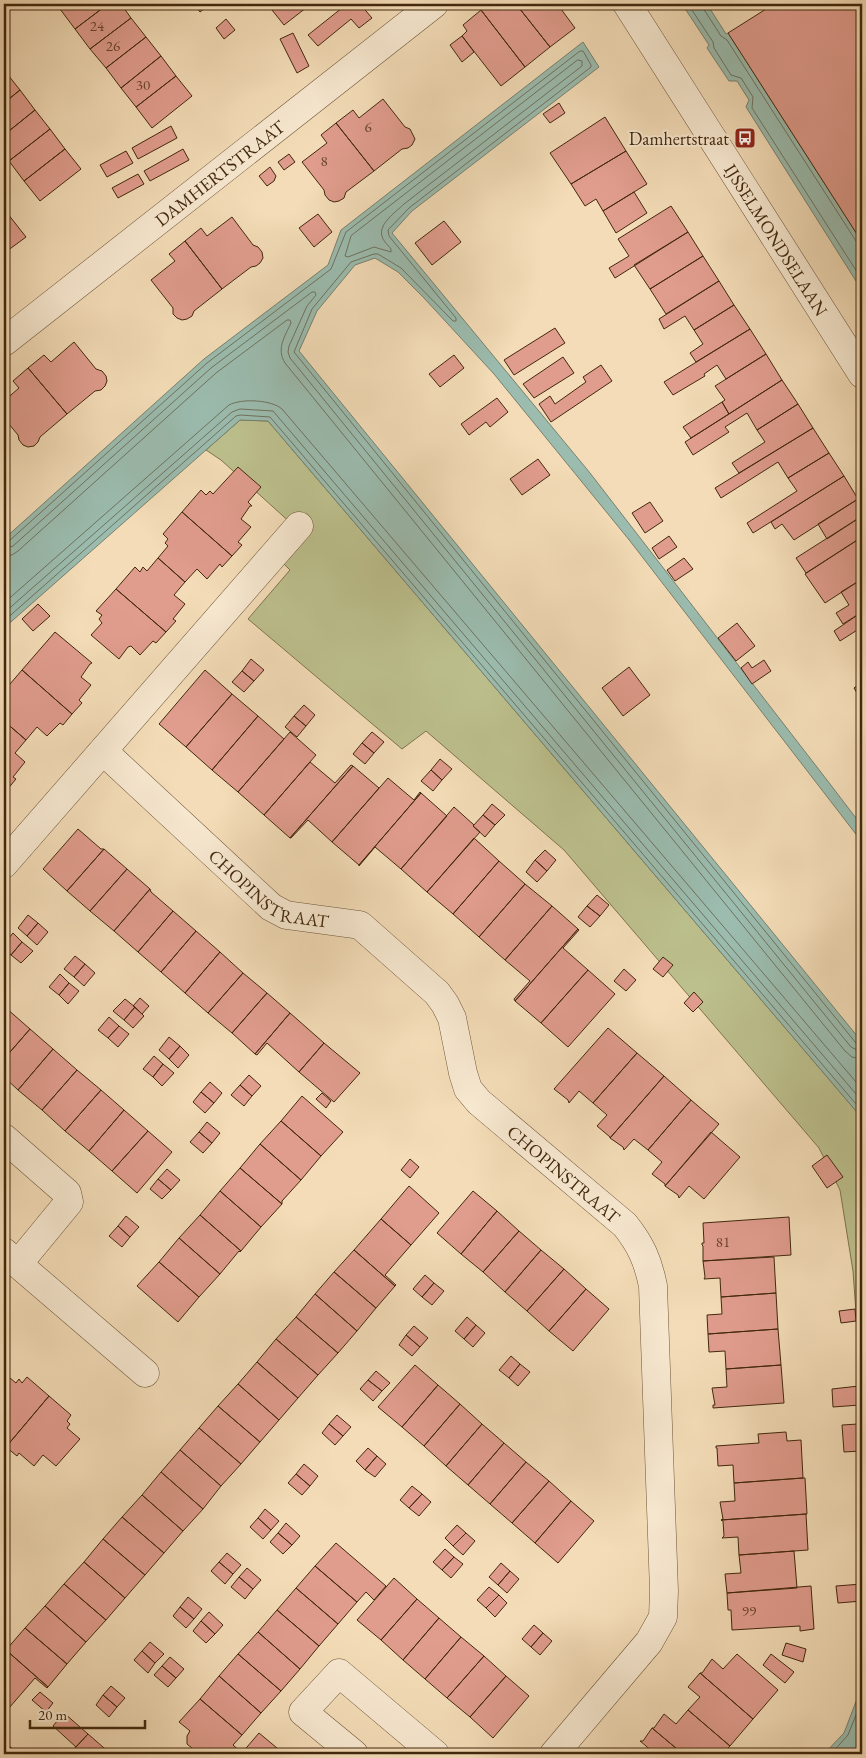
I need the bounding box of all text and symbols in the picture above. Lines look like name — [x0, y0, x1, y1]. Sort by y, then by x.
house number: 24 — [90, 16, 105, 35]
house number: 26 — [106, 36, 120, 55]
house number: 30 — [136, 75, 150, 94]
street label: DAMHERTSTRAAT — [150, 114, 290, 231]
house number: 6 — [364, 117, 372, 136]
bus stop icon: Damhertstraat — [733, 126, 757, 150]
place label: Damhertstraat — [629, 127, 729, 150]
house number: 8 — [320, 151, 328, 170]
street label: IJSSELMONDSELAAN — [720, 159, 834, 320]
street label: CHOPINSTRAAT — [204, 844, 331, 932]
street label: CHOPINSTRAAT — [503, 1120, 626, 1228]
house number: 81 — [716, 1232, 730, 1251]
house number: 99 — [742, 1601, 756, 1620]
scale bar — [30, 1698, 145, 1730]
text: 20 m — [38, 1705, 67, 1724]

